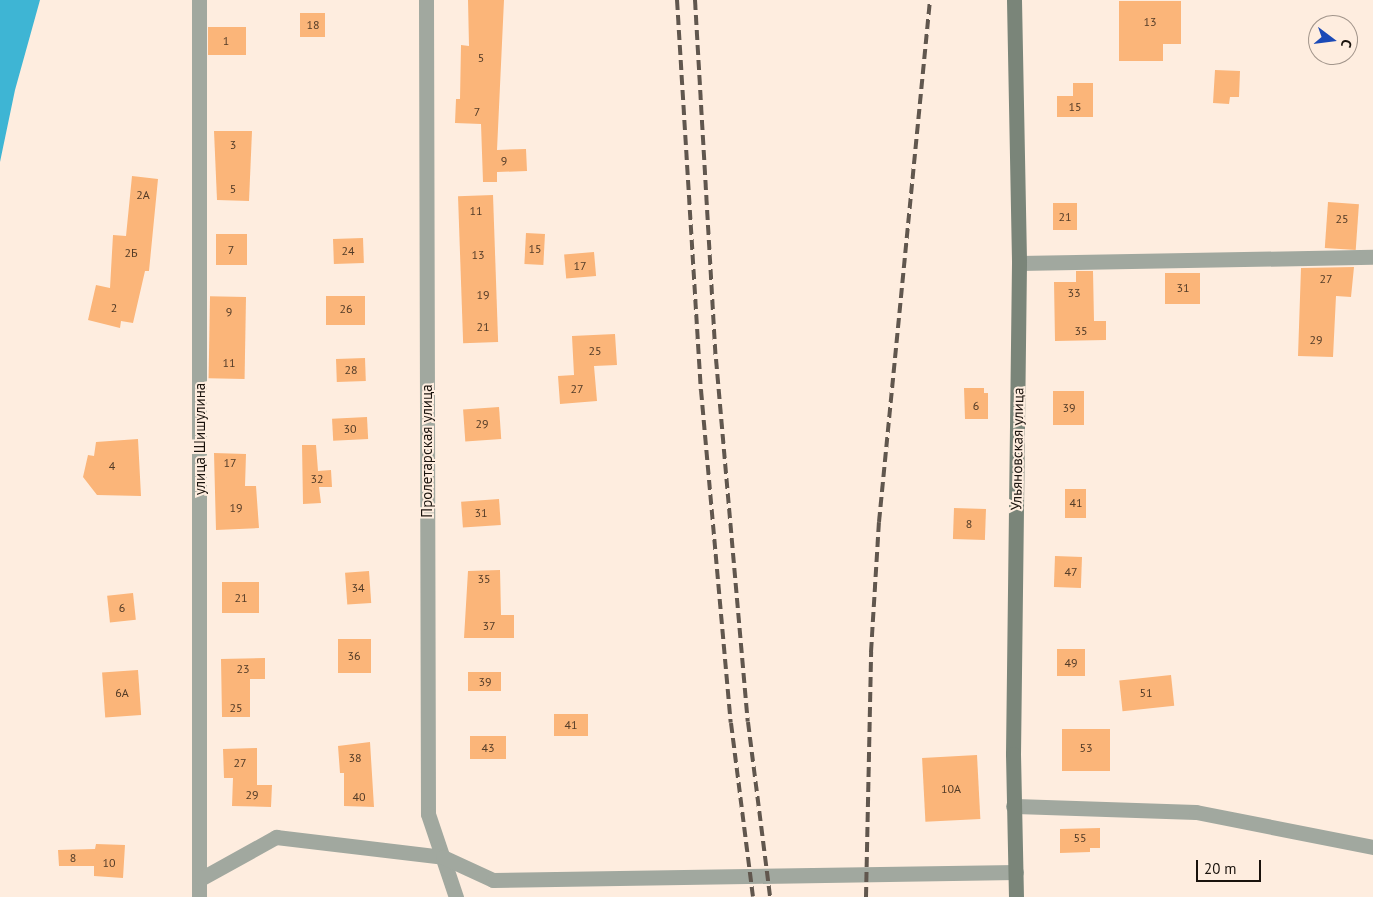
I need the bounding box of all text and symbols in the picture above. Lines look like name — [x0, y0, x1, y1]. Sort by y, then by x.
house number: 13 — [1143, 15, 1157, 29]
north arrow — [1308, 15, 1358, 65]
house number: 18 — [306, 18, 320, 32]
house number: 1 — [223, 34, 229, 48]
text: С — [1337, 38, 1356, 50]
house number: 5 — [478, 51, 484, 65]
house number: 15 — [1068, 100, 1082, 114]
house number: 7 — [474, 105, 480, 119]
house number: 3 — [230, 138, 236, 152]
house number: 9 — [501, 154, 507, 168]
house number: 5 — [230, 182, 236, 196]
house number: 2А — [136, 188, 150, 202]
house number: 11 — [469, 204, 483, 218]
house number: 21 — [1058, 210, 1072, 224]
house number: 25 — [1335, 212, 1349, 226]
house number: 15 — [528, 242, 542, 256]
house number: 7 — [228, 243, 234, 257]
house number: 24 — [341, 244, 355, 258]
house number: 2Б — [124, 246, 138, 260]
house number: 13 — [471, 248, 485, 262]
house number: 17 — [573, 259, 587, 273]
house number: 27 — [1319, 272, 1333, 286]
house number: 31 — [1176, 281, 1190, 295]
house number: 33 — [1067, 286, 1081, 300]
house number: 19 — [476, 288, 490, 302]
house number: 2 — [111, 301, 117, 315]
house number: 26 — [339, 302, 353, 316]
house number: 9 — [226, 305, 232, 319]
house number: 21 — [476, 320, 490, 334]
house number: 35 — [1074, 324, 1088, 338]
house number: 29 — [1309, 333, 1323, 347]
house number: 25 — [588, 344, 602, 358]
house number: 11 — [222, 356, 236, 370]
house number: 28 — [344, 363, 358, 377]
house number: 27 — [570, 382, 584, 396]
street label: улица Шишулина — [191, 383, 209, 495]
street label: Пролетарская улица — [418, 384, 436, 518]
street label: Ульяновская улица — [1007, 387, 1027, 511]
house number: 6 — [973, 399, 979, 413]
house number: 39 — [1062, 401, 1076, 415]
house number: 29 — [475, 417, 489, 431]
house number: 30 — [343, 422, 357, 436]
house number: 17 — [223, 456, 237, 470]
house number: 4 — [109, 459, 115, 473]
house number: 32 — [310, 472, 324, 486]
house number: 41 — [1069, 496, 1083, 510]
house number: 19 — [229, 501, 243, 515]
house number: 31 — [474, 506, 488, 520]
house number: 8 — [966, 517, 972, 531]
house number: 47 — [1064, 565, 1078, 579]
house number: 35 — [477, 572, 491, 586]
house number: 34 — [351, 581, 365, 595]
house number: 21 — [234, 591, 248, 605]
house number: 6 — [119, 601, 125, 615]
house number: 37 — [482, 619, 496, 633]
house number: 36 — [347, 649, 361, 663]
house number: 49 — [1064, 656, 1078, 670]
house number: 23 — [236, 662, 250, 676]
house number: 39 — [478, 675, 492, 689]
house number: 6А — [115, 686, 129, 700]
house number: 51 — [1139, 686, 1153, 700]
house number: 25 — [229, 701, 243, 715]
house number: 41 — [564, 718, 578, 732]
house number: 43 — [481, 741, 495, 755]
house number: 53 — [1079, 741, 1093, 755]
house number: 38 — [348, 751, 362, 765]
house number: 27 — [233, 756, 247, 770]
house number: 10А — [941, 782, 961, 796]
house number: 29 — [245, 788, 259, 802]
house number: 40 — [352, 790, 366, 804]
house number: 55 — [1073, 831, 1087, 845]
scale bar — [1198, 850, 1263, 882]
house number: 8 — [70, 851, 76, 865]
house number: 10 — [102, 856, 116, 870]
text: 20 m — [1204, 859, 1237, 878]

